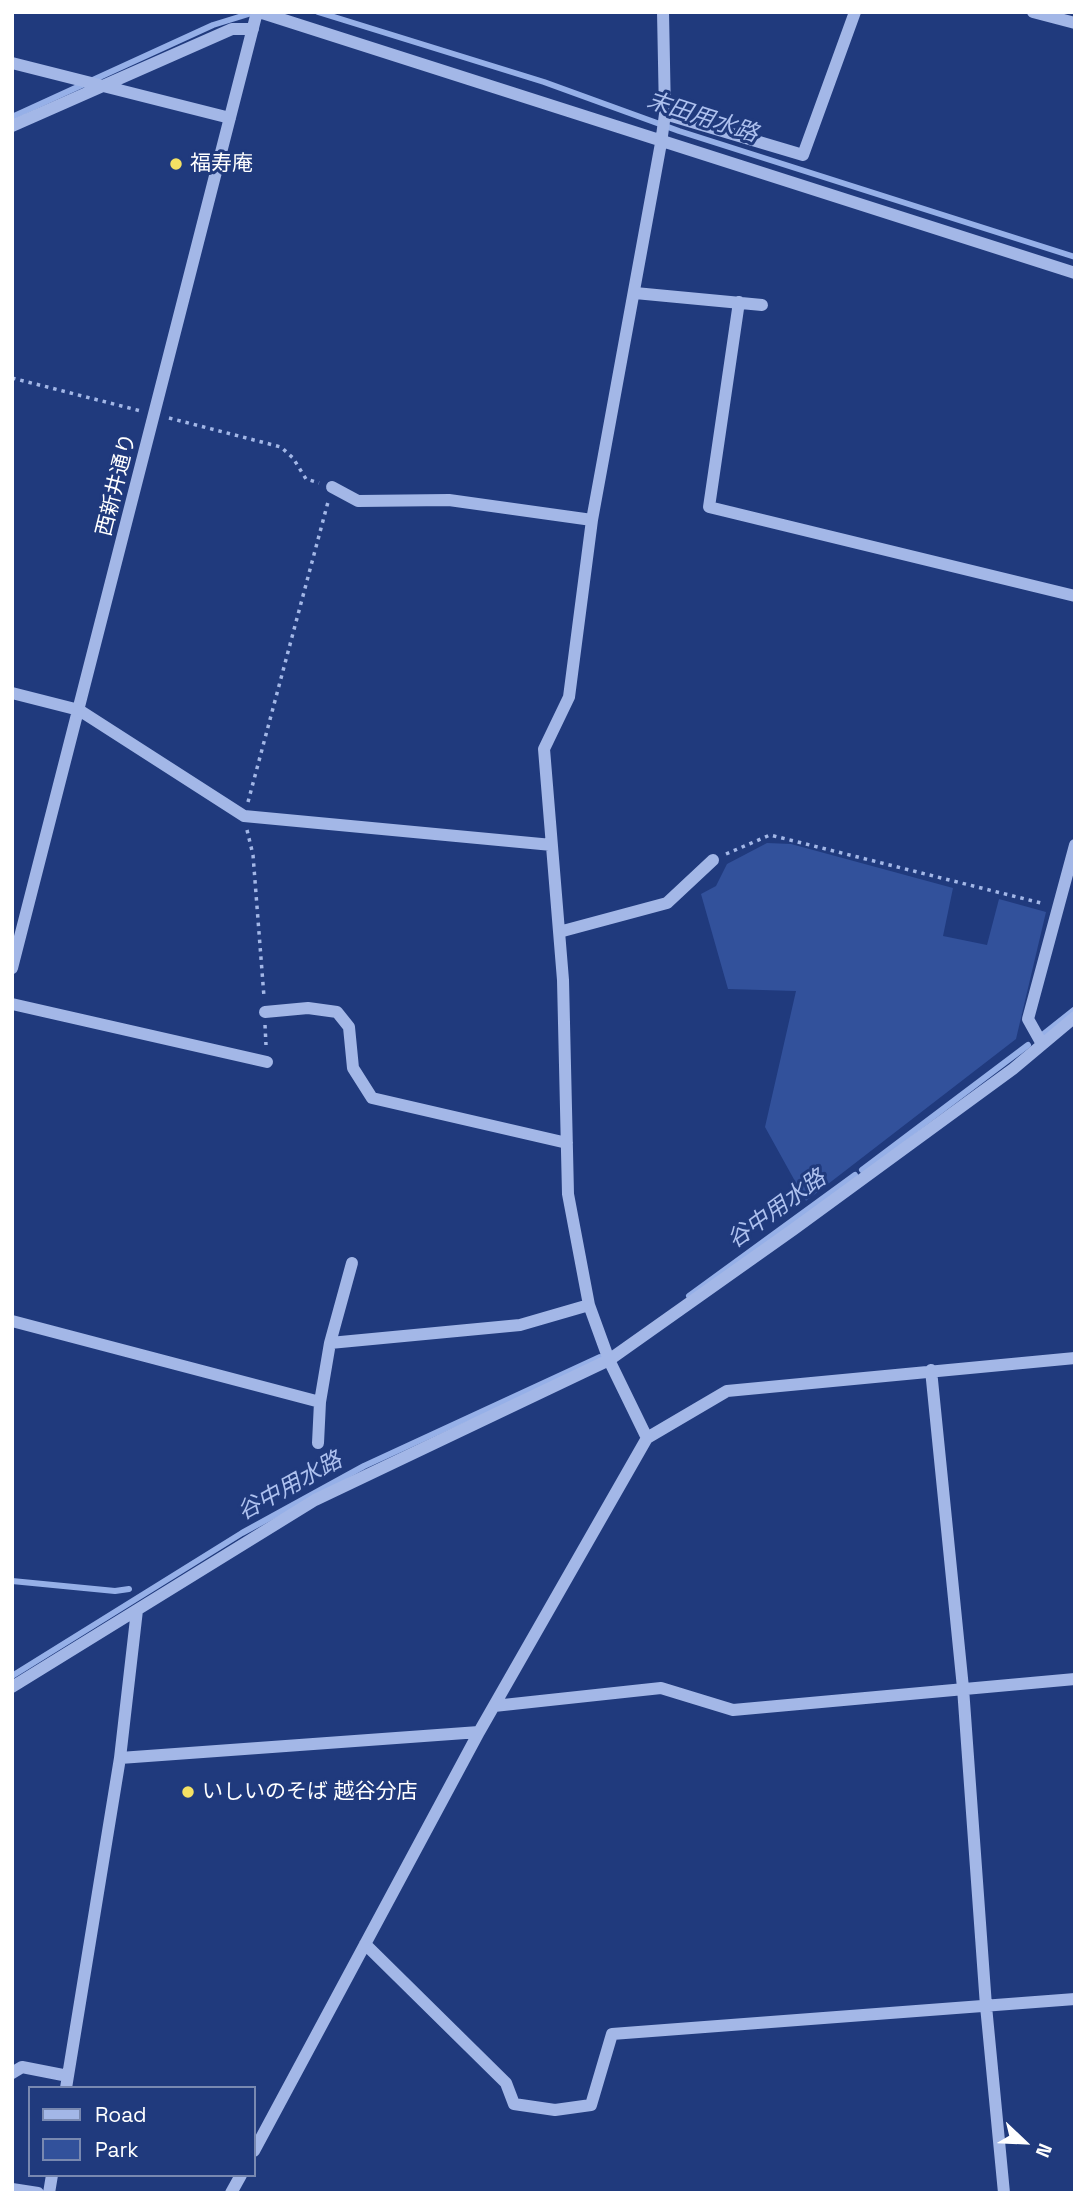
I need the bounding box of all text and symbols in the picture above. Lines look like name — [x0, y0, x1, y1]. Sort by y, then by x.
water label: 末田用水路 — [643, 87, 761, 149]
place label: 福寿庵 — [190, 151, 253, 177]
marker: 福寿庵 — [168, 156, 184, 172]
street label: 西新井通り — [92, 431, 142, 539]
water label: 谷中用水路 — [722, 1165, 832, 1255]
water label: 谷中用水路 — [233, 1447, 347, 1527]
place label: いしいのそば 越谷分店 — [202, 1779, 417, 1805]
marker: いしいのそば 越谷分店 — [180, 1784, 196, 1800]
legend — [28, 2086, 256, 2177]
text: Road — [95, 2101, 147, 2128]
north arrow — [989, 2107, 1059, 2177]
text: Park — [95, 2136, 139, 2163]
text: N — [1030, 2140, 1058, 2161]

